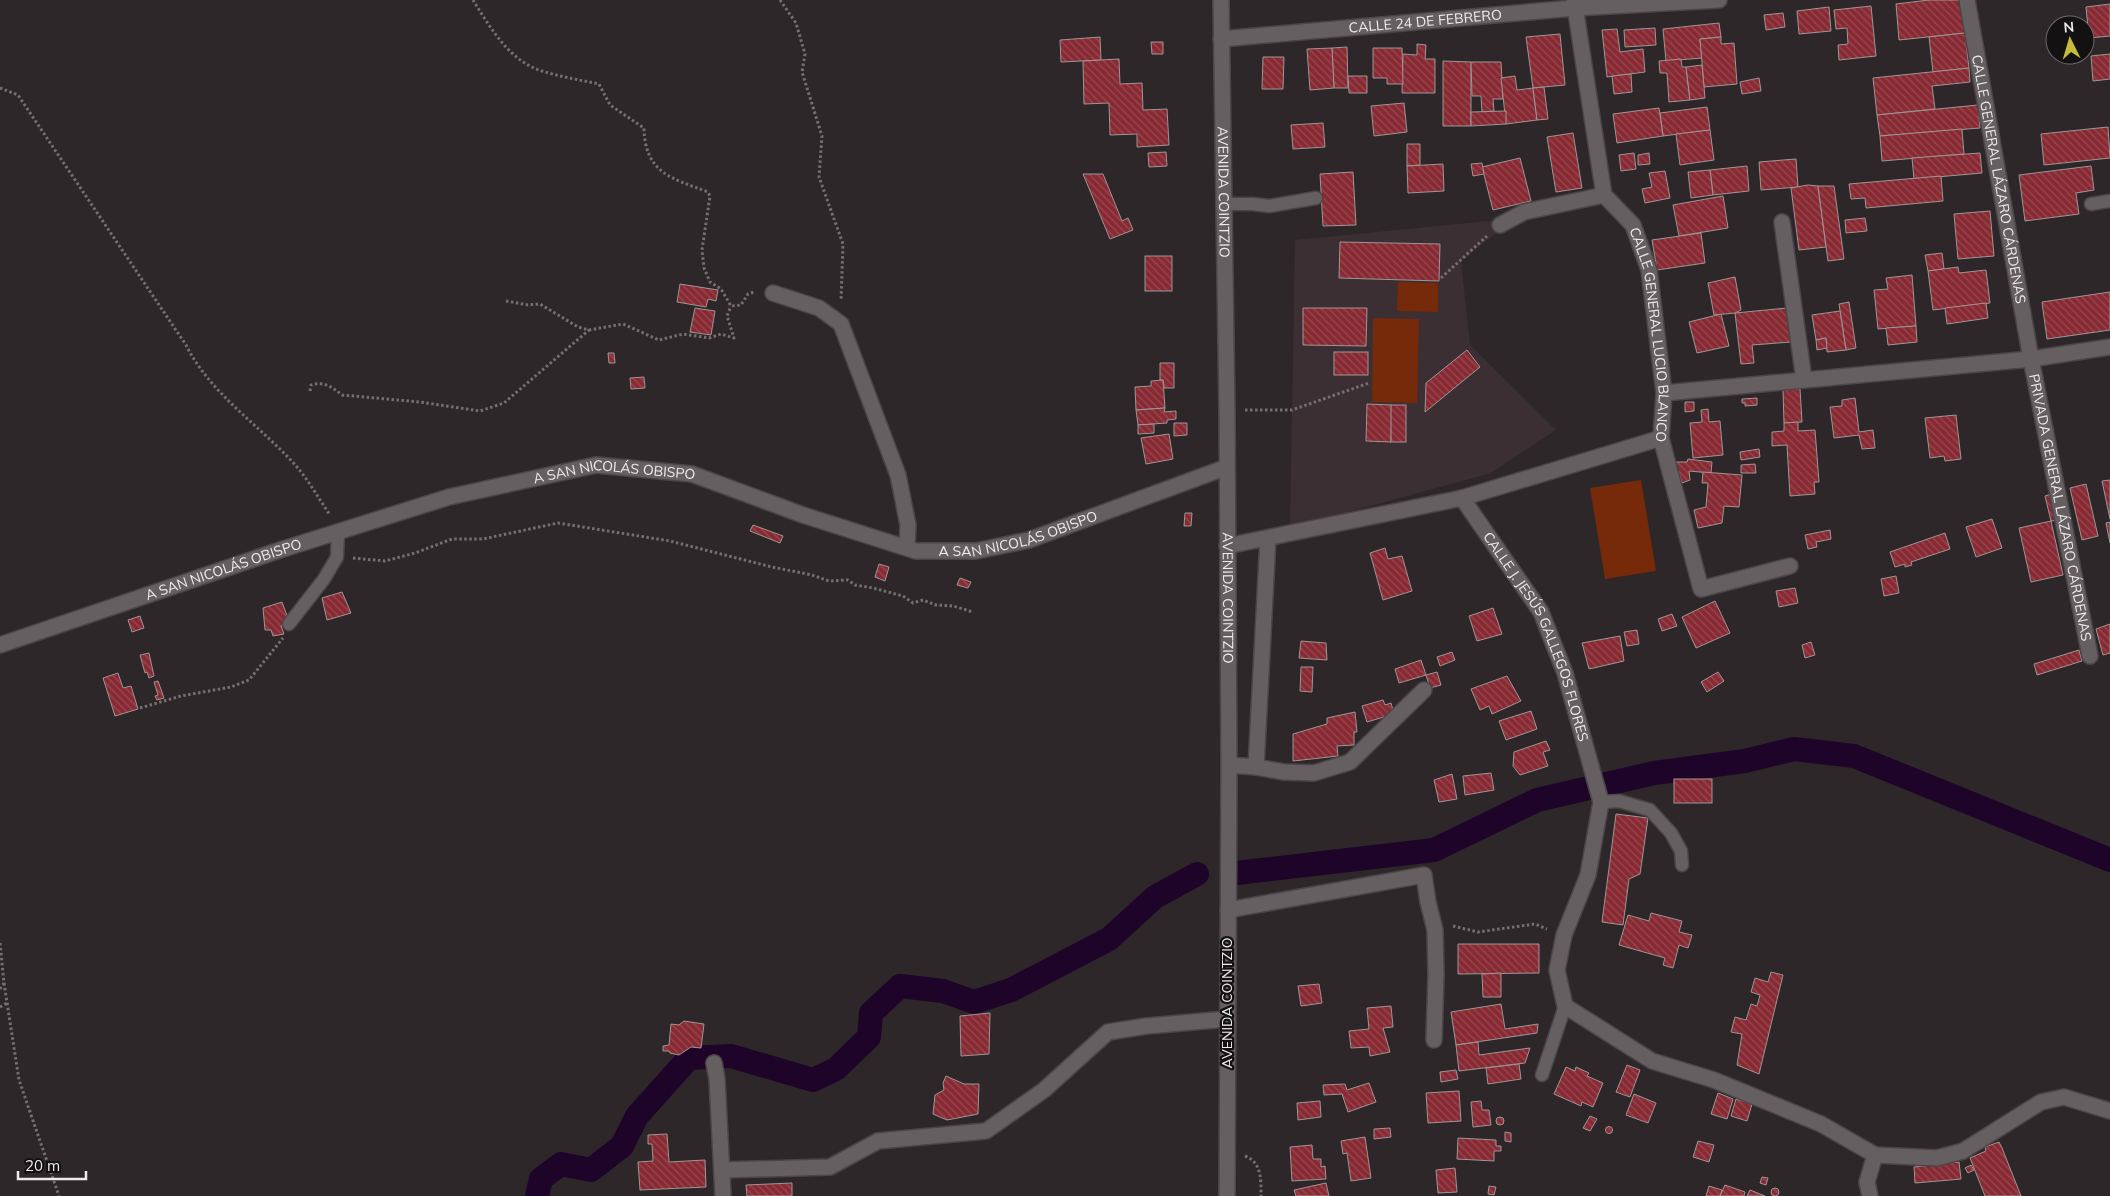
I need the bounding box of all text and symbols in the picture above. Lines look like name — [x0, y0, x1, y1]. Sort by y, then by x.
street label: CALLE 24 DE FEBRERO — [1348, 5, 1503, 37]
north arrow — [2045, 15, 2095, 65]
text: N — [2063, 18, 2075, 36]
street label: CALLE GENERAL LÁZARO CÁRDENAS — [1968, 53, 2030, 305]
street label: AVENIDA COINTZIO — [1214, 126, 1234, 258]
street label: CALLE GENERAL LUCIO BLANCO — [1626, 225, 1673, 443]
street label: PRIVADA GENERAL LÁZARO CÁRDENAS — [2025, 372, 2096, 643]
street label: A SAN NICOLÁS OBISPO — [531, 456, 696, 487]
street label: A SAN NICOLÁS OBISPO — [939, 507, 1100, 561]
street label: CALLE J. JESÚS GALLEGOS FLORES — [1479, 528, 1593, 744]
street label: AVENIDA COINTZIO — [1219, 532, 1237, 664]
street label: A SAN NICOLÁS OBISPO — [143, 535, 304, 604]
street label: AVENIDA COINTZIO — [1218, 937, 1236, 1069]
scale bar — [18, 1148, 85, 1180]
text: 20 m — [25, 1156, 60, 1175]

